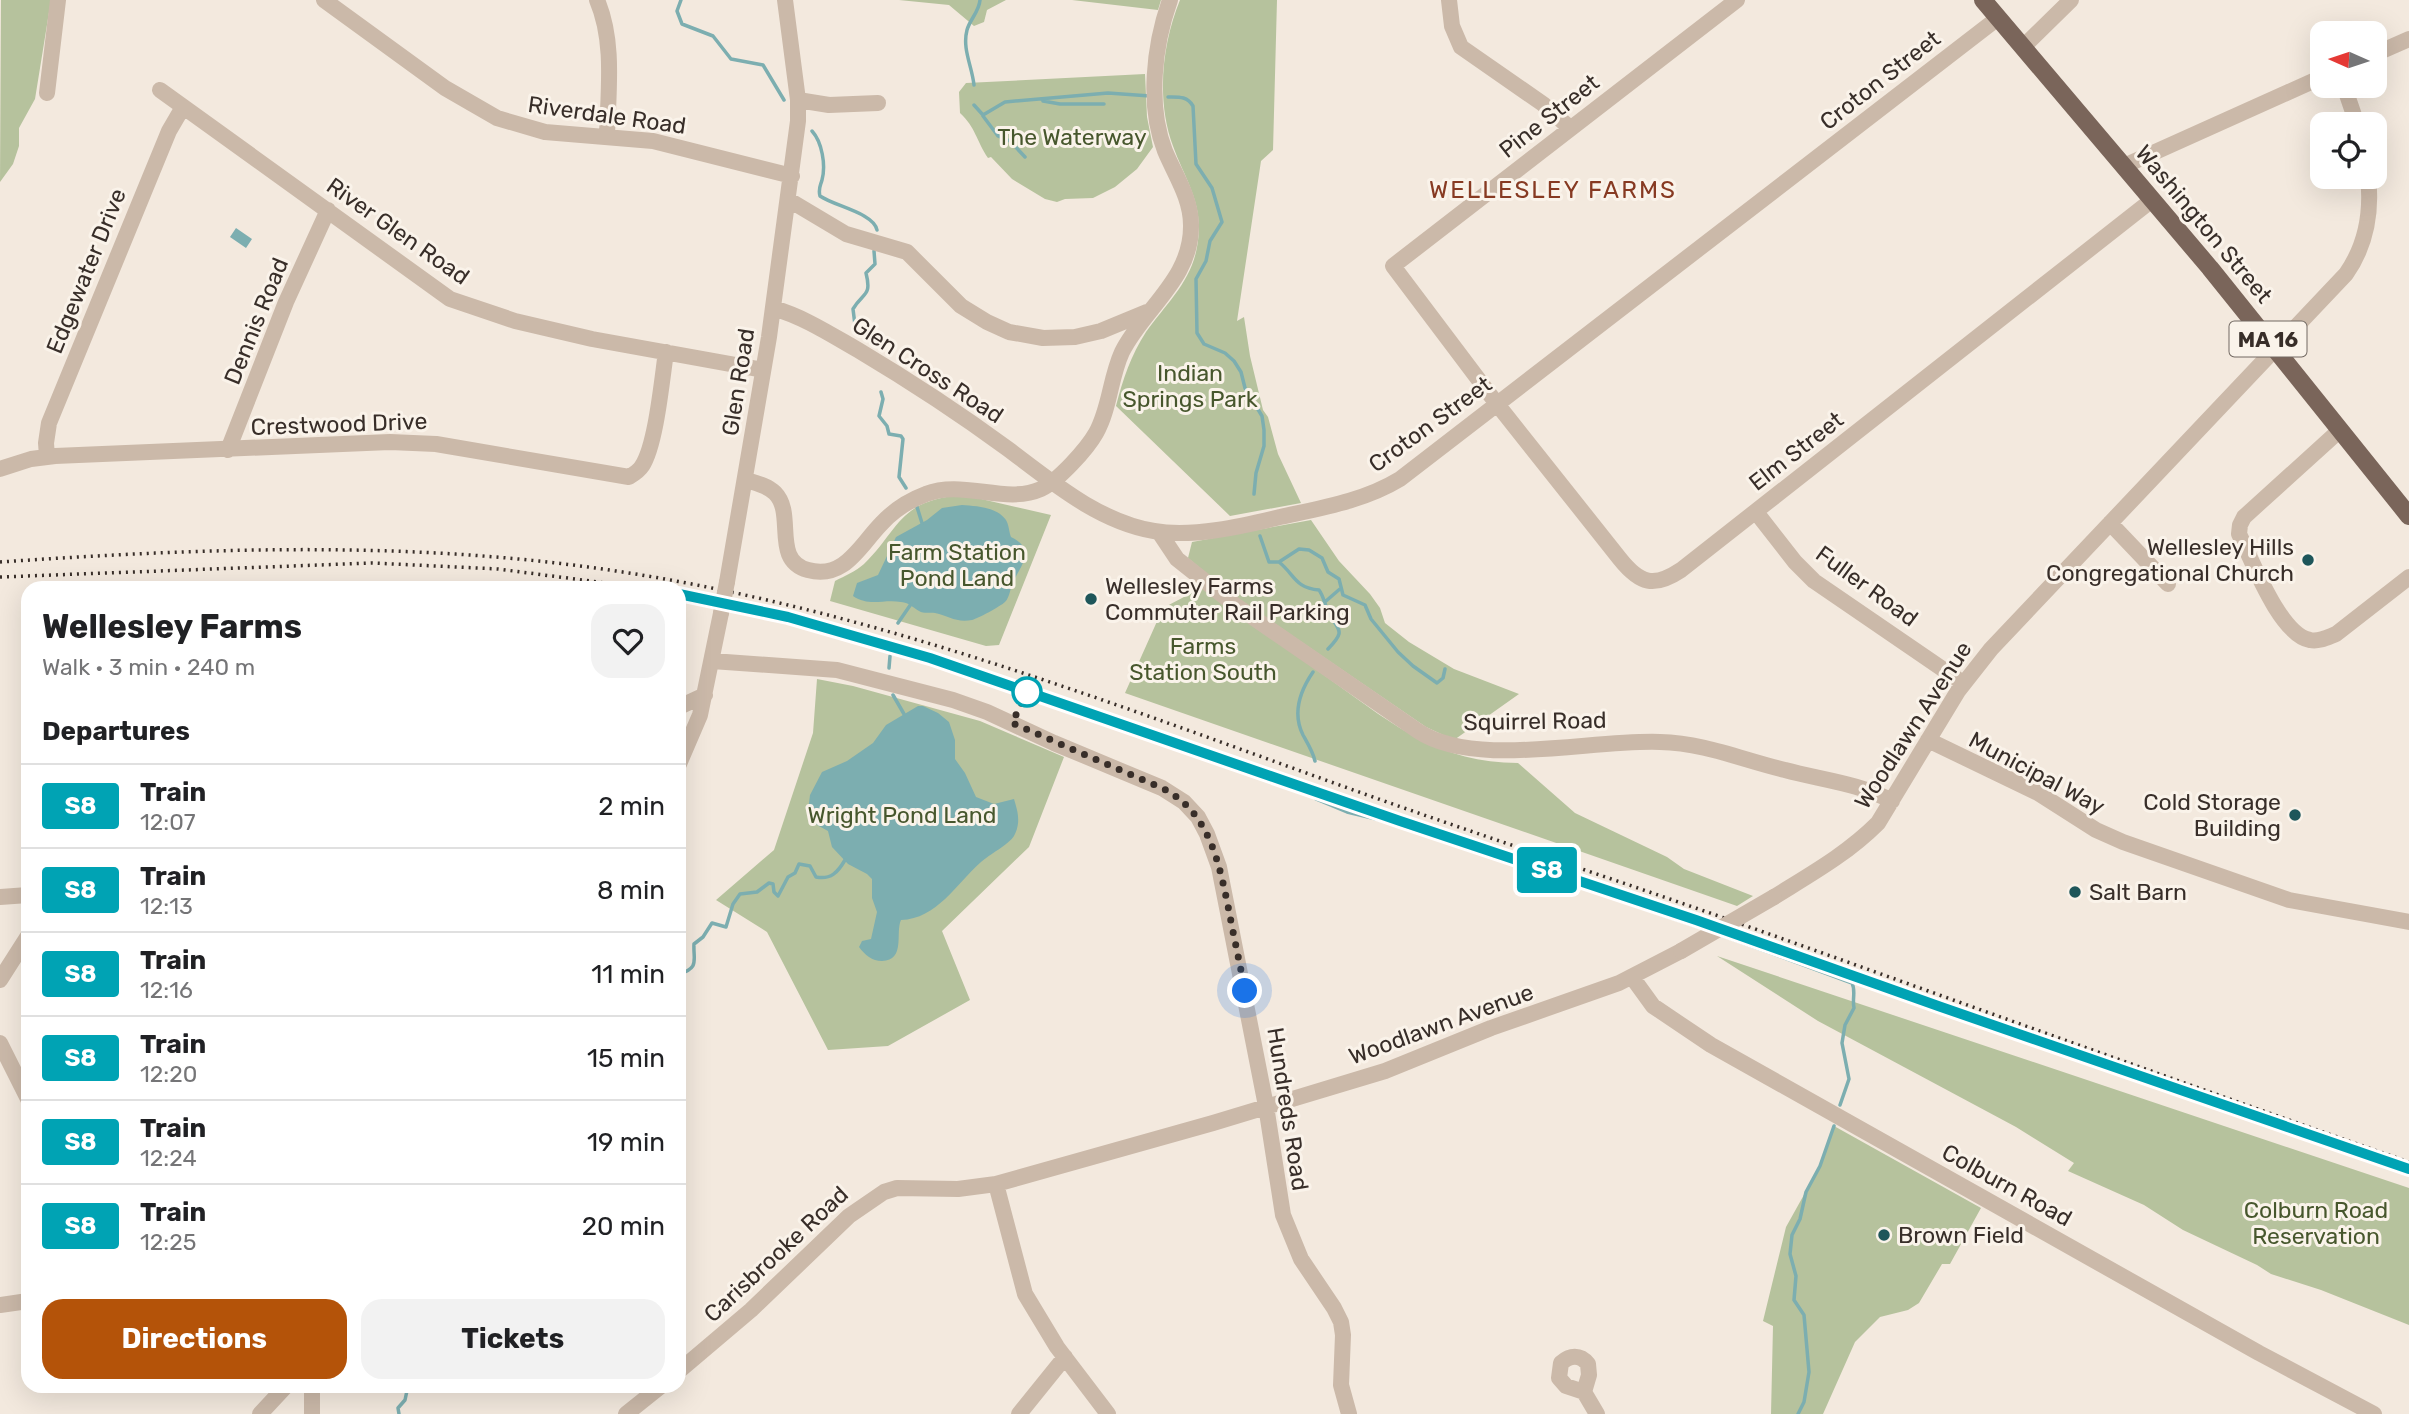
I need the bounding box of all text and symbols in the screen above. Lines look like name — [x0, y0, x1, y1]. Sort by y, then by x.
north arrow — [2310, 21, 2387, 98]
map controls — [2310, 21, 2387, 189]
street label: Croton Street — [1814, 24, 1946, 136]
street label: Pine Street — [1493, 68, 1605, 164]
street label: Riverdale Road — [526, 90, 688, 140]
button: locate — [2310, 112, 2387, 189]
park label: The Waterway — [997, 123, 1147, 151]
street label: Washington Street — [2130, 139, 2278, 309]
street label: River Glen Road — [321, 171, 475, 291]
district label: WELLESLEY FARMS — [1429, 176, 1677, 204]
street label: Edgewater Drive — [40, 184, 132, 358]
street label: Dennis Road — [218, 254, 294, 388]
street label: Glen Cross Road — [847, 311, 1009, 429]
road number: MA 16 — [2230, 322, 2306, 356]
street label: Glen Road — [716, 326, 760, 438]
park label: Indian Springs Park — [1122, 359, 1258, 413]
street label: Croton Street — [1363, 370, 1497, 478]
street label: Elm Street — [1743, 405, 1849, 497]
street label: Crestwood Drive — [250, 407, 428, 441]
place label: Wellesley Hills Congregational Church — [2046, 533, 2294, 587]
park label: Farm Station Pond Land — [888, 538, 1026, 592]
street label: Fuller Road — [1810, 540, 1924, 632]
marker: Wellesley Hills Congregational Church — [2300, 552, 2316, 568]
place label: Wellesley Farms Commuter Rail Parking — [1105, 572, 1350, 626]
marker: Wellesley Farms Commuter Rail Parking — [1083, 591, 1099, 607]
button: heart — [591, 604, 665, 678]
text: Wellesley Farms — [42, 607, 302, 646]
park label: Farms Station South — [1129, 632, 1277, 686]
street label: Woodlawn Avenue — [1848, 636, 1978, 814]
text: Walk · 3 min · 240 m — [42, 653, 255, 681]
unlabelled marker — [1012, 677, 1042, 707]
street label: Squirrel Road — [1463, 706, 1607, 736]
text: Departures — [42, 716, 190, 747]
street label: Municipal Way — [1964, 725, 2110, 821]
text: Train — [140, 777, 206, 808]
place label: Cold Storage Building — [2143, 788, 2281, 842]
text: 2 min — [598, 791, 665, 822]
text: S8 — [64, 792, 97, 820]
park label: Wright Pond Land — [808, 801, 996, 829]
marker: Cold Storage Building — [2287, 807, 2303, 823]
text: 12:07 — [140, 808, 196, 836]
line badge: S8 — [1516, 847, 1578, 893]
text: S8 — [1531, 856, 1563, 884]
text: Train — [140, 861, 206, 892]
text: 8 min — [597, 875, 665, 906]
text: S8 — [64, 876, 97, 904]
place label: Salt Barn — [2089, 878, 2187, 906]
marker: Salt Barn — [2067, 884, 2083, 900]
text: 12:13 — [140, 892, 193, 920]
text: Train — [140, 945, 206, 976]
text: 11 min — [591, 959, 665, 990]
text: S8 — [64, 960, 97, 988]
your location — [1227, 973, 1262, 1008]
text: 12:16 — [140, 976, 193, 1004]
street label: Woodlawn Avenue — [1345, 978, 1537, 1070]
street label: Hundreds Road — [1261, 1025, 1315, 1193]
text: Train — [140, 1029, 206, 1060]
text: 15 min — [587, 1043, 665, 1074]
text: S8 — [64, 1044, 97, 1072]
text: 12:20 — [140, 1060, 197, 1088]
text: Train — [140, 1113, 206, 1144]
text: 19 min — [587, 1127, 665, 1158]
text: S8 — [64, 1128, 97, 1156]
street label: Colburn Road — [1937, 1138, 2077, 1232]
text: 12:24 — [140, 1144, 197, 1172]
street label: Carisbrooke Road — [698, 1180, 854, 1328]
park label: Colburn Road Reservation — [2244, 1196, 2388, 1250]
text: Train — [140, 1197, 206, 1228]
text: 20 min — [582, 1211, 665, 1242]
text: S8 — [64, 1212, 97, 1240]
place label: Brown Field — [1898, 1221, 2024, 1249]
marker: Brown Field — [1876, 1227, 1892, 1243]
text: 12:25 — [140, 1228, 196, 1256]
button: Directions — [42, 1299, 347, 1379]
button: Tickets — [361, 1299, 665, 1379]

